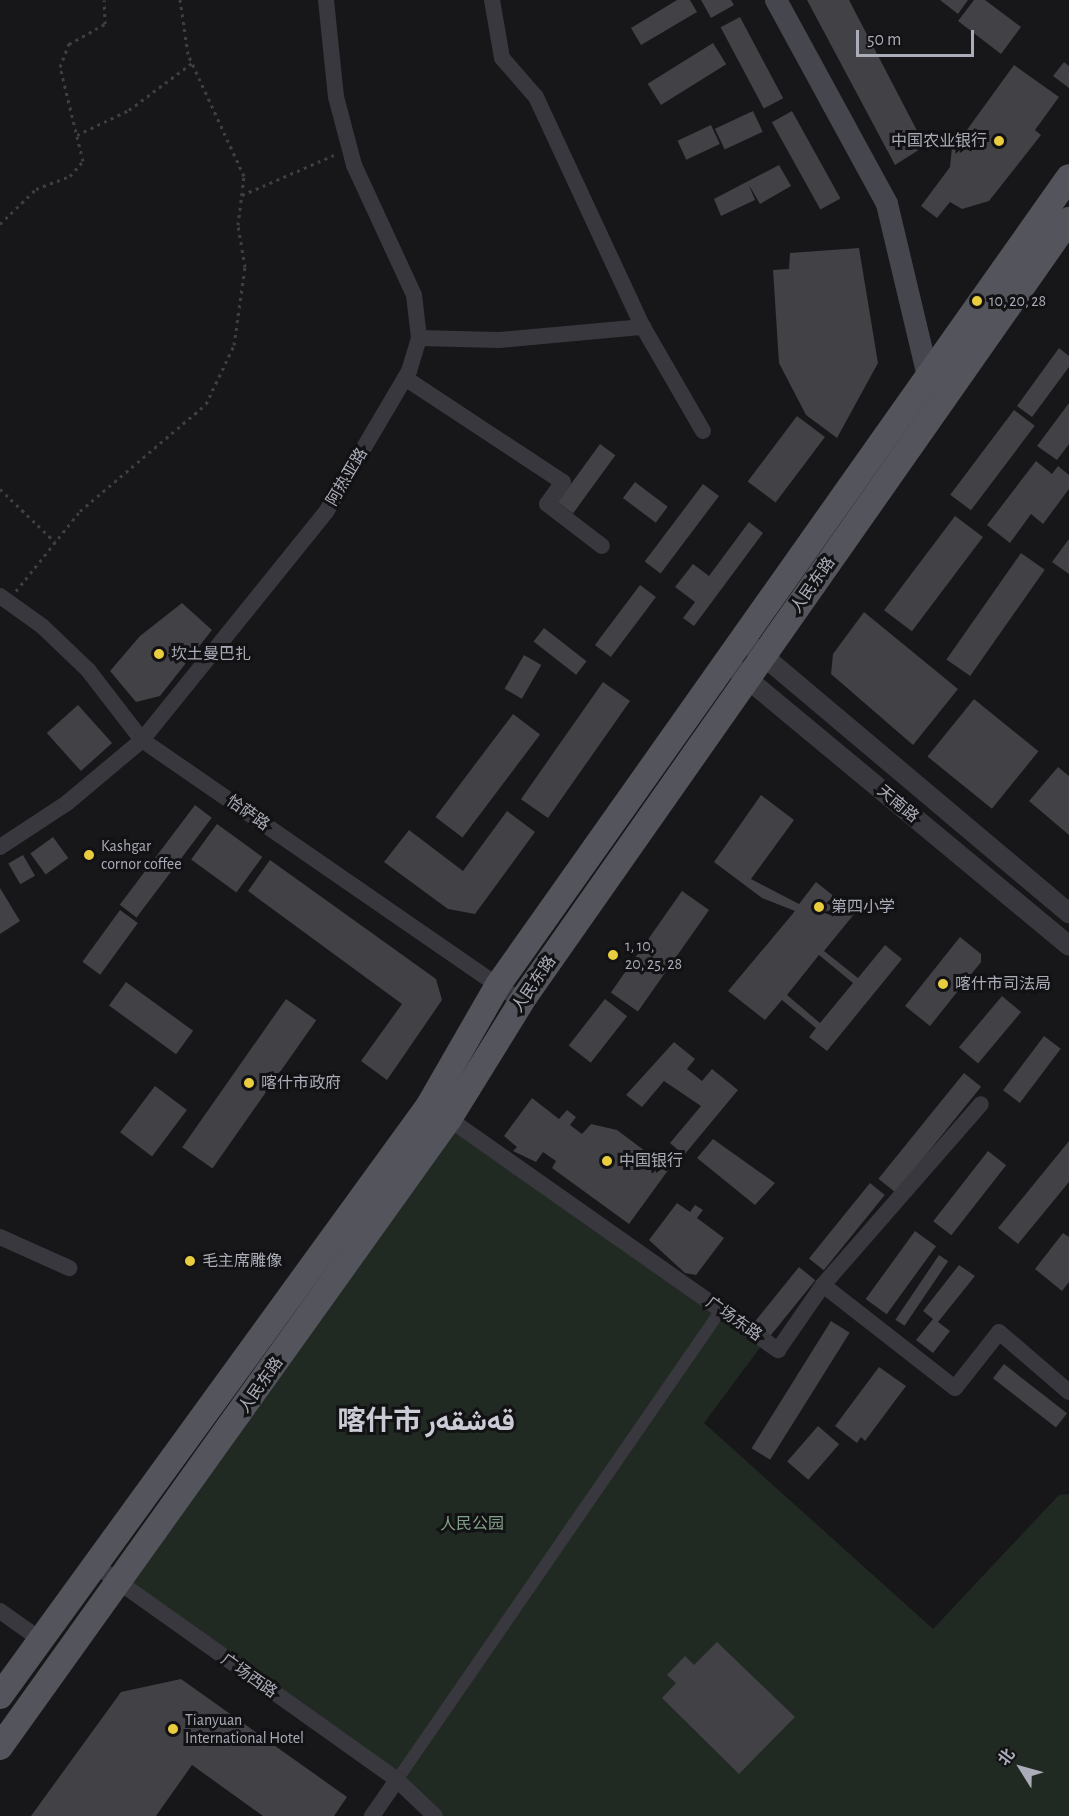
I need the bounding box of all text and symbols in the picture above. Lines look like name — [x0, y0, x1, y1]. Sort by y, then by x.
scale bar — [859, 18, 978, 56]
text: 50 m — [867, 31, 901, 49]
place label: 中国农业银行 — [891, 131, 987, 151]
marker: 中国农业银行 — [992, 134, 1006, 148]
place label: 10, 20, 28 — [989, 291, 1046, 311]
marker: 10, 20, 28 — [970, 294, 984, 308]
street label: 阿热亚路 — [322, 445, 372, 509]
street label: 人民东路 — [787, 553, 839, 617]
place label: 坎土曼巴扎 — [171, 644, 251, 664]
marker: 坎土曼巴扎 — [152, 647, 166, 661]
street label: 天南路 — [873, 781, 923, 827]
street label: 恰萨路 — [223, 791, 273, 835]
place label: Kashgar cornor coffee — [101, 836, 182, 874]
marker: Kashgar cornor coffee — [82, 848, 96, 862]
place label: 第四小学 — [831, 897, 895, 917]
marker: 第四小学 — [812, 900, 826, 914]
place label: 1, 10, 20, 25, 28 — [625, 936, 682, 974]
marker: 1, 10, 20, 25, 28 — [606, 948, 620, 962]
street label: 人民东路 — [508, 952, 560, 1016]
place label: 喀什市司法局 — [955, 974, 1051, 994]
marker: 喀什市司法局 — [936, 977, 950, 991]
place label: 喀什市政府 — [261, 1073, 341, 1093]
marker: 喀什市政府 — [242, 1076, 256, 1090]
place label: 中国银行 — [619, 1151, 683, 1171]
marker: 中国银行 — [600, 1154, 614, 1168]
place label: 毛主席雕像 — [202, 1251, 282, 1271]
marker: 毛主席雕像 — [183, 1254, 197, 1268]
street label: 广场东路 — [702, 1293, 766, 1345]
street label: 人民东路 — [235, 1353, 287, 1417]
district label: 喀什市 قەشقەر — [337, 1405, 515, 1439]
park label: 人民公园 — [440, 1514, 504, 1534]
street label: 广场西路 — [217, 1650, 281, 1702]
place label: Tianyuan International Hotel — [185, 1710, 304, 1748]
marker: Tianyuan International Hotel — [166, 1722, 180, 1736]
north arrow — [991, 1738, 1051, 1798]
text: 北 — [995, 1746, 1018, 1768]

